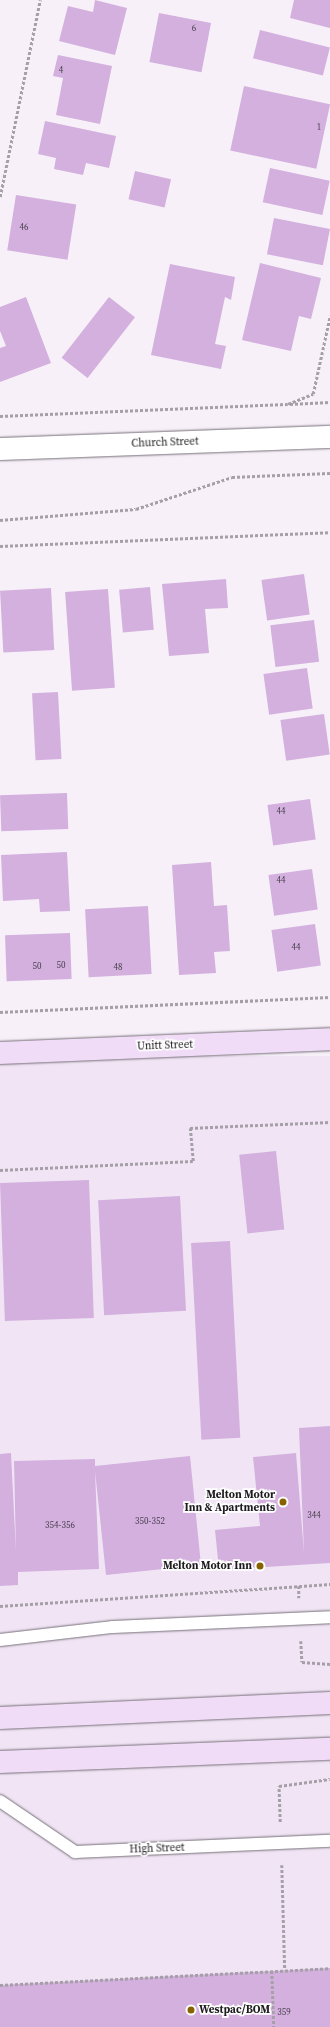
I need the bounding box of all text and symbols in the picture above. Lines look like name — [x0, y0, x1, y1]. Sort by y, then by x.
house number: 6 — [192, 23, 196, 33]
house number: 4 — [59, 65, 63, 75]
house number: 1 — [317, 122, 321, 132]
house number: 46 — [20, 222, 28, 232]
street label: Church Street — [131, 435, 199, 451]
house number: 44 — [277, 806, 285, 816]
house number: 44 — [277, 875, 285, 885]
house number: 44 — [292, 942, 300, 952]
house number: 50 — [57, 960, 65, 970]
house number: 50 — [33, 961, 41, 971]
house number: 48 — [114, 962, 122, 972]
street label: Unitt Street — [137, 1038, 193, 1054]
place label: Melton Motor Inn & Apartments — [184, 1489, 275, 1515]
marker: Melton Motor Inn & Apartments — [278, 1497, 288, 1507]
house number: 344 — [307, 1510, 321, 1520]
house number: 350-352 — [135, 1516, 165, 1526]
house number: 354-356 — [45, 1520, 75, 1530]
place label: Melton Motor Inn — [163, 1559, 252, 1573]
marker: Melton Motor Inn — [255, 1561, 265, 1571]
street label: High Street — [129, 1841, 185, 1857]
place label: Westpac/BOM — [199, 2003, 270, 2017]
marker: Westpac/BOM — [186, 2005, 196, 2015]
house number: 359 — [277, 2007, 291, 2017]

